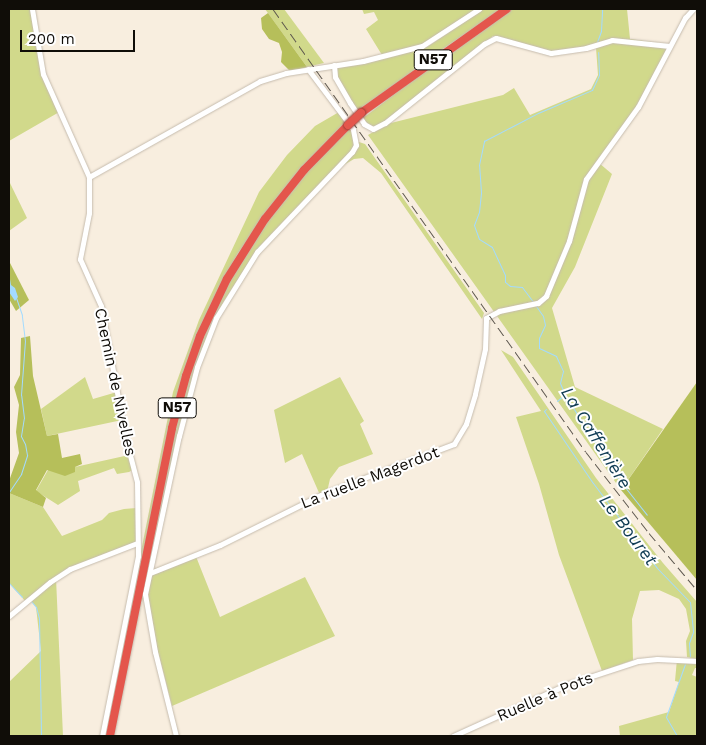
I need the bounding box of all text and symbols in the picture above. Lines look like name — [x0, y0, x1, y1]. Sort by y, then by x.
scale bar — [22, 20, 138, 52]
text: 200 m — [28, 30, 75, 48]
road number: N57 — [413, 48, 453, 72]
street label: Chemin de Nivelles — [90, 306, 140, 458]
water label: La Caffenière — [556, 383, 636, 493]
road number: N57 — [157, 396, 197, 420]
street label: La ruelle Magerdot — [298, 443, 442, 513]
water label: Le Bouret — [594, 490, 662, 570]
street label: Ruelle à Pots — [494, 668, 596, 726]

